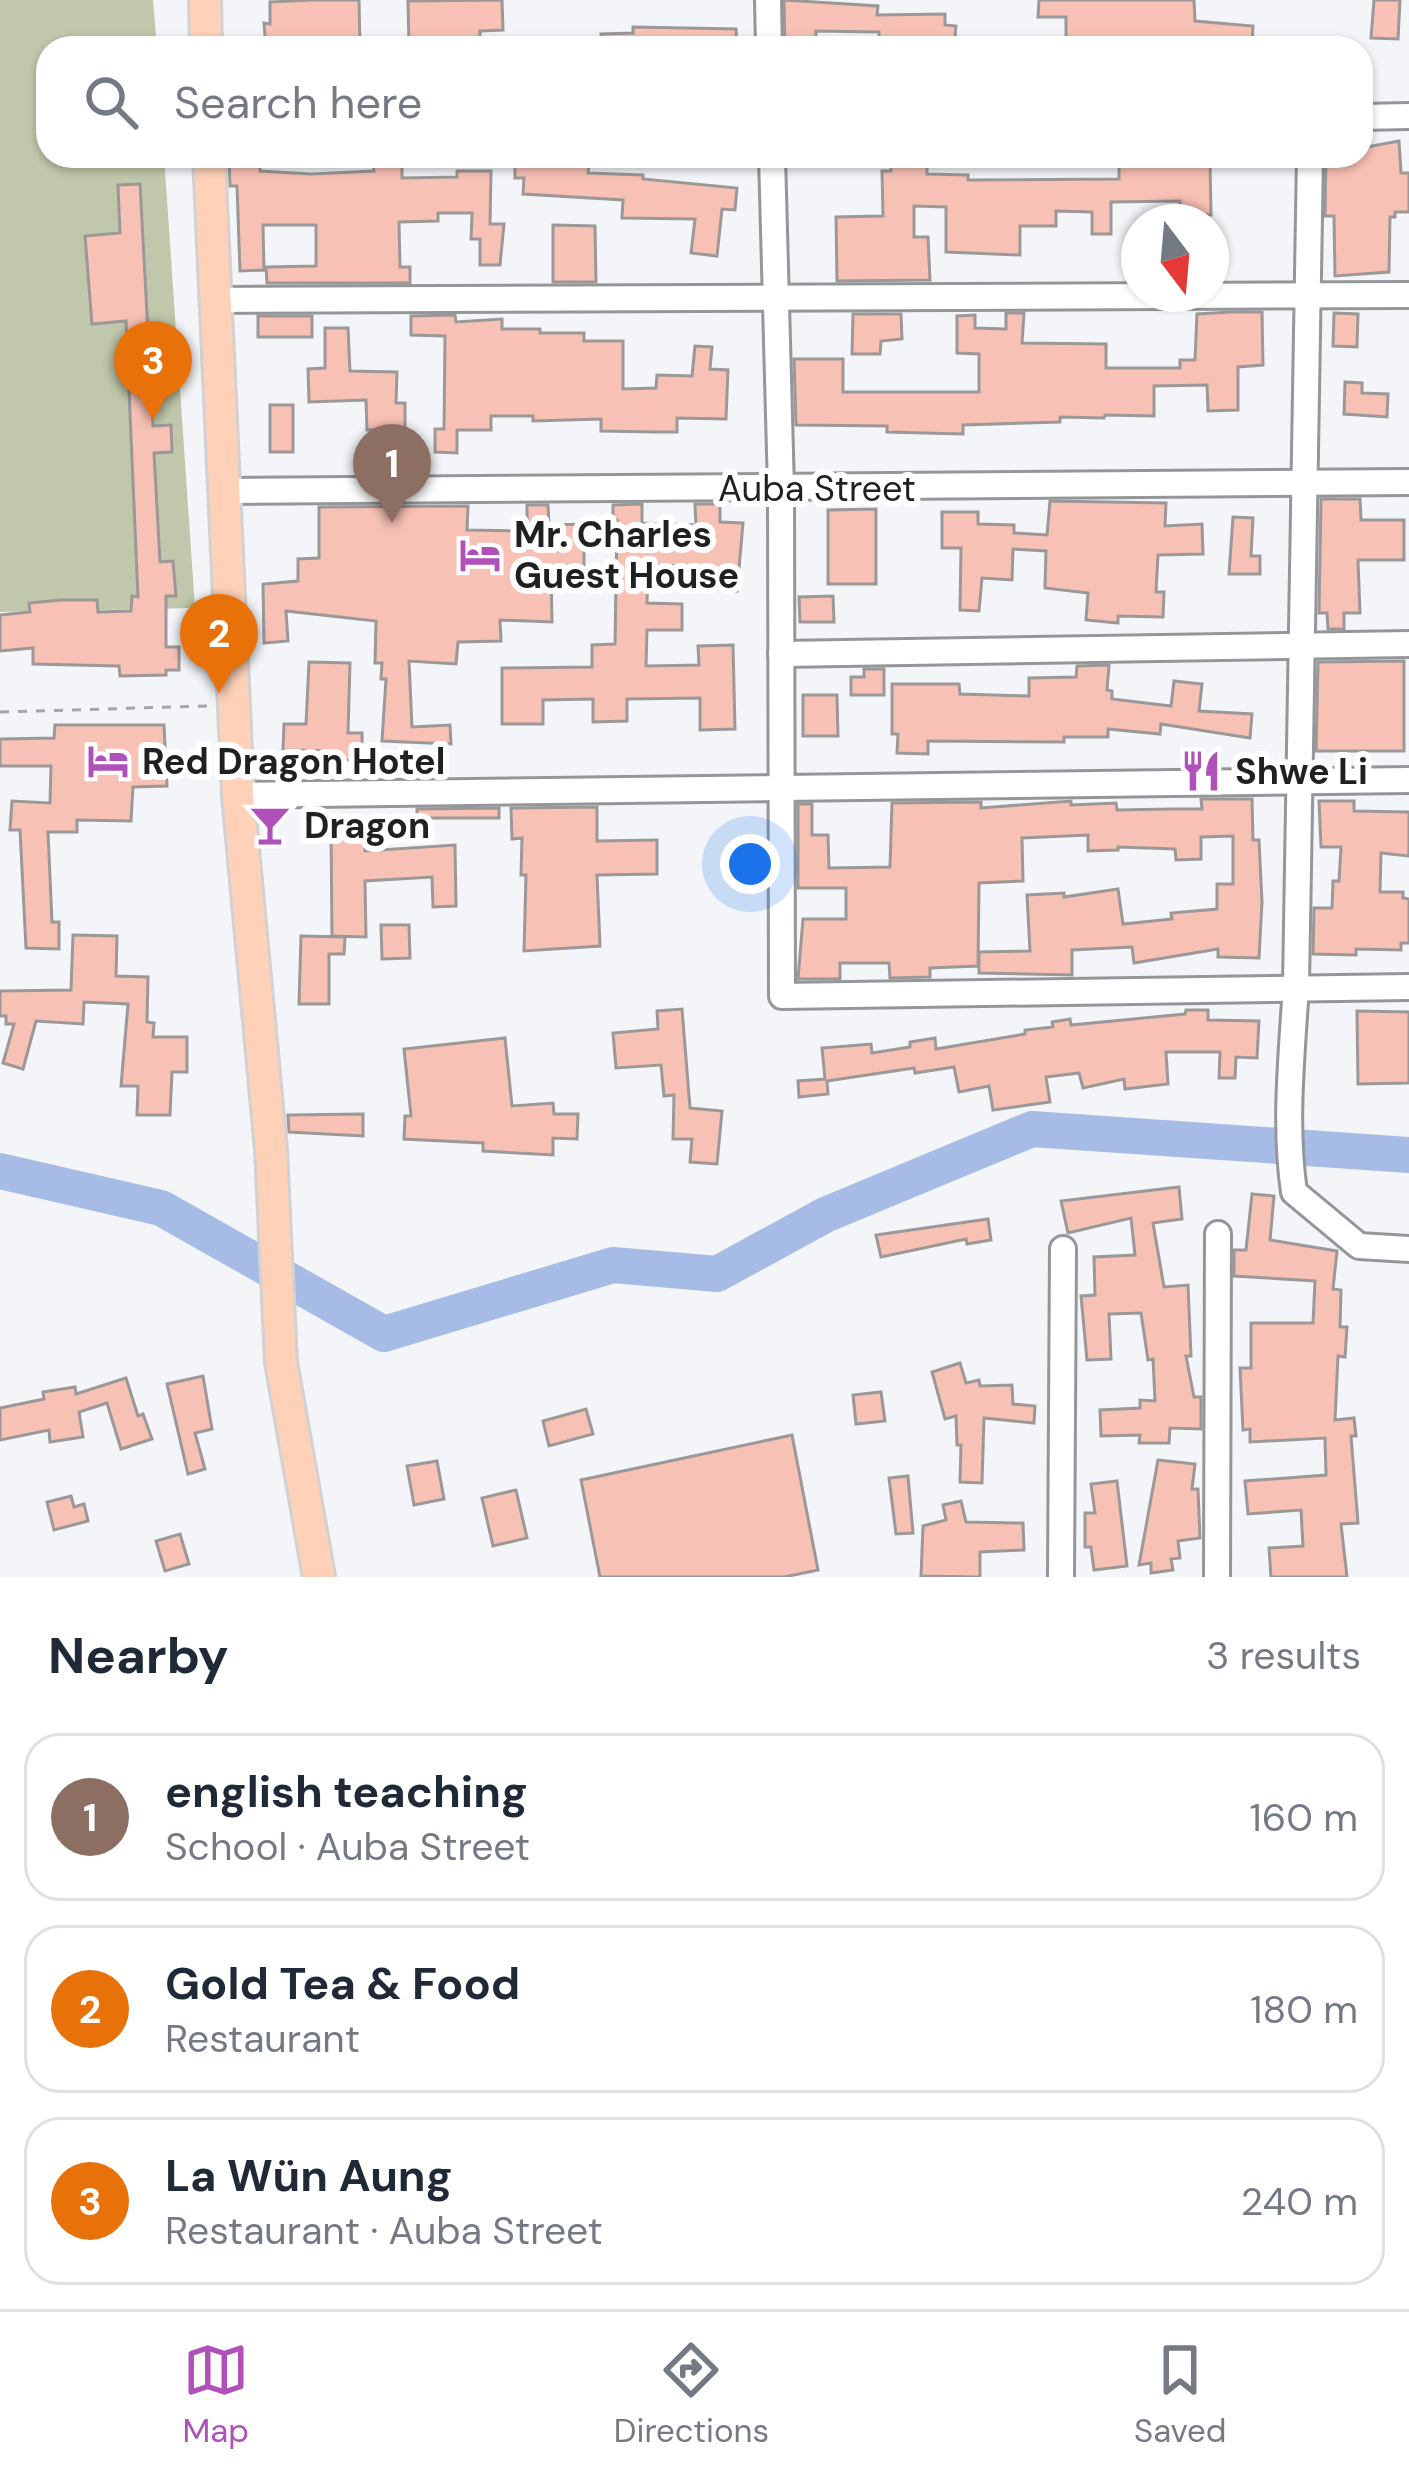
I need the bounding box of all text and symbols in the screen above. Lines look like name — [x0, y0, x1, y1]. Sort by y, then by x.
search box — [36, 36, 1373, 168]
icon: search — [78, 69, 144, 135]
text: Search here — [174, 73, 422, 132]
north arrow — [1121, 204, 1229, 312]
pin: 3 — [114, 321, 192, 420]
pin: 1 — [353, 424, 431, 523]
street label: Auba Street — [718, 465, 916, 512]
place label: Mr. Charles Guest House — [514, 511, 739, 599]
hotel icon: Mr. Charles Guest House — [457, 532, 503, 578]
pin: 2 — [180, 594, 258, 693]
hotel icon: Red Dragon Hotel — [85, 738, 131, 784]
place label: Red Dragon Hotel — [142, 738, 445, 785]
restaurant icon: Shwe Li — [1178, 748, 1224, 794]
place label: Shwe Li — [1235, 748, 1368, 795]
bar icon: Dragon — [247, 802, 293, 848]
place label: Dragon — [304, 802, 430, 849]
your location — [720, 834, 780, 894]
text: Nearby — [48, 1622, 229, 1689]
text: 3 results — [1206, 1630, 1361, 1681]
text: english teaching — [165, 1762, 528, 1821]
text: 1 — [83, 1792, 97, 1843]
text: 160 m — [1250, 1792, 1358, 1843]
text: School · Auba Street — [165, 1821, 530, 1872]
text: Gold Tea & Food — [165, 1954, 520, 2013]
text: 2 — [79, 1984, 101, 2035]
text: 180 m — [1250, 1984, 1358, 2035]
text: Restaurant — [165, 2013, 360, 2064]
text: La Wün Aung — [165, 2146, 452, 2205]
text: 3 — [78, 2176, 102, 2227]
text: 240 m — [1241, 2176, 1358, 2227]
text: Restaurant · Auba Street — [165, 2205, 603, 2256]
tab: Map — [182, 2337, 249, 2452]
tab: Directions — [614, 2337, 769, 2452]
tab: Saved — [1134, 2337, 1227, 2452]

